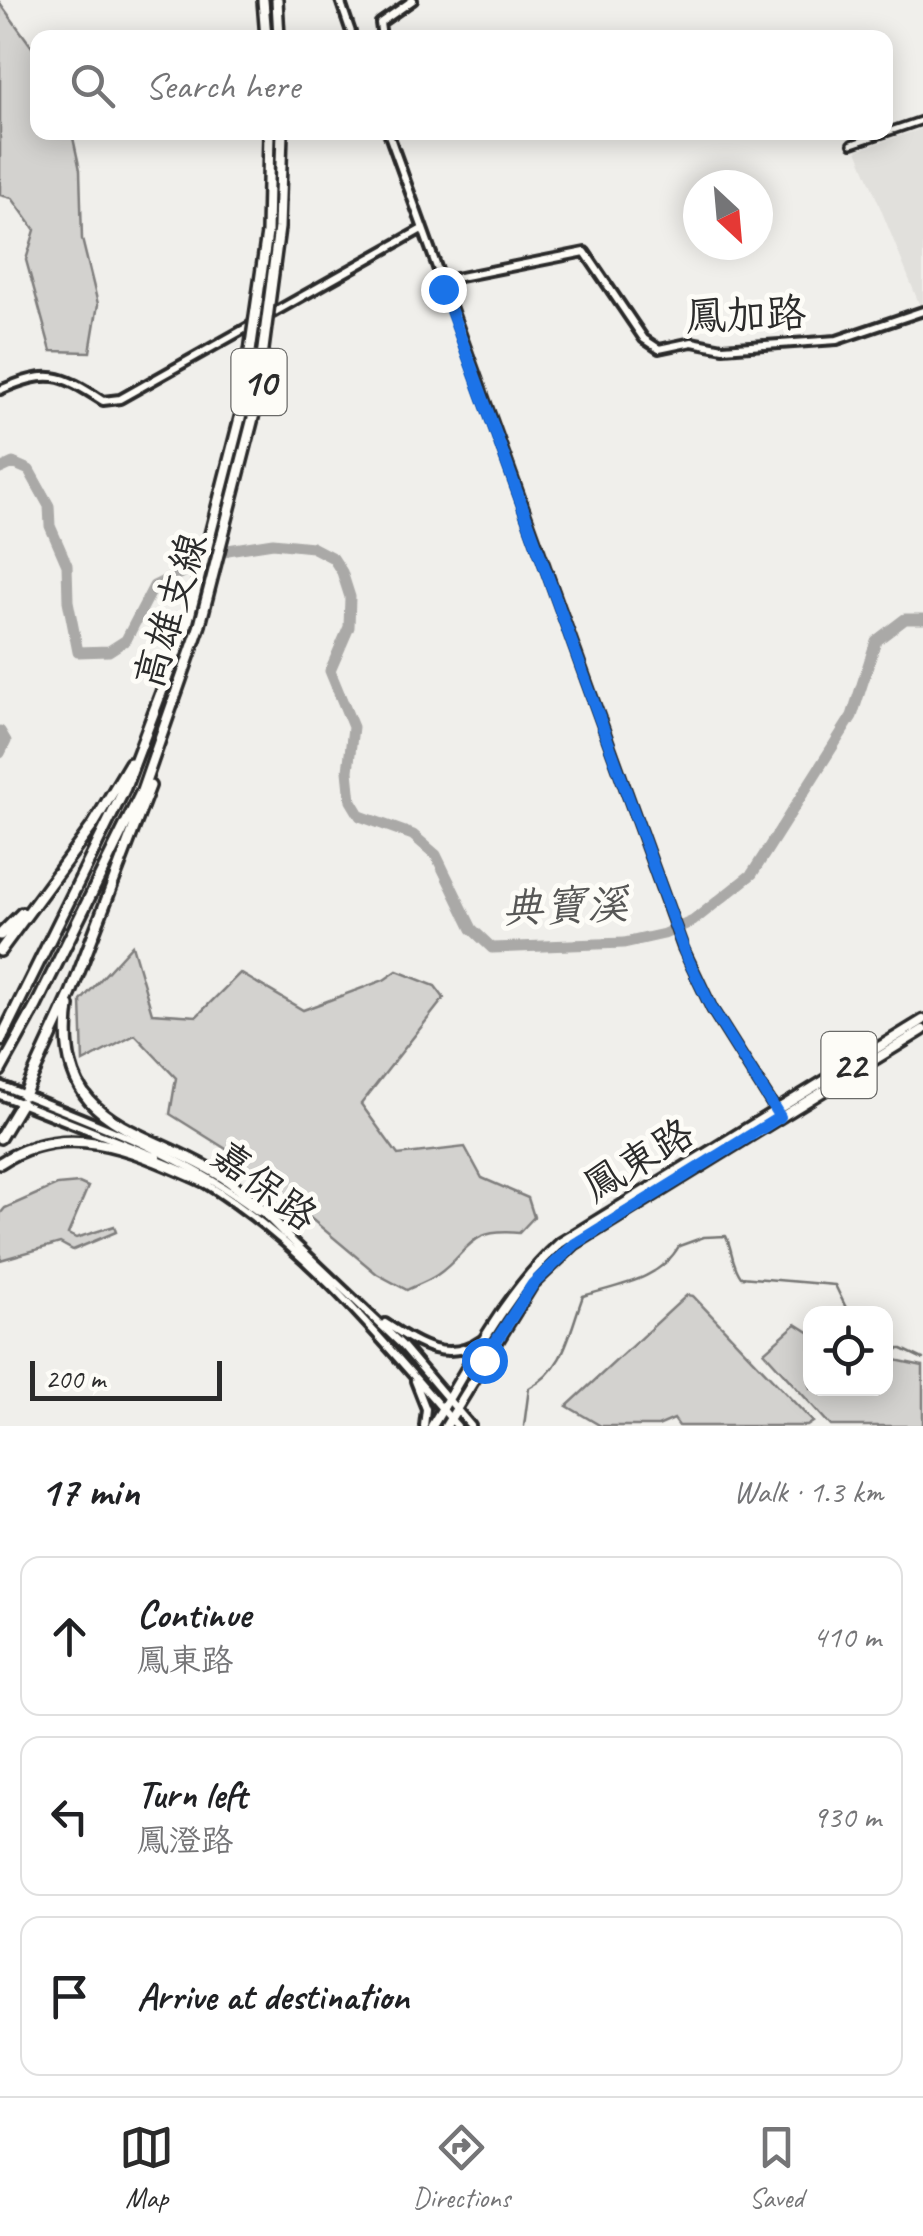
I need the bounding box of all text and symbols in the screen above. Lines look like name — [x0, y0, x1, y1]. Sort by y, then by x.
search box — [30, 30, 893, 140]
icon: search — [65, 58, 120, 113]
text: Search here — [145, 62, 300, 109]
north arrow — [683, 170, 773, 260]
route end — [421, 267, 467, 313]
street label: 鳳加路 — [685, 288, 807, 342]
road number: 10 — [232, 349, 286, 415]
street label: 高雄支線 — [124, 526, 218, 694]
water label: 典寶溪 — [501, 878, 631, 935]
road number: 22 — [822, 1032, 876, 1098]
street label: 鳳東路 — [574, 1108, 703, 1212]
street label: 嘉保路 — [201, 1130, 327, 1242]
map controls — [803, 1306, 893, 1396]
button: locate — [803, 1306, 893, 1396]
route start — [462, 1338, 508, 1384]
scale bar — [30, 1356, 222, 1400]
text: 200 m — [45, 1361, 105, 1396]
text: 17 min — [40, 1465, 139, 1518]
text: Walk · 1.3 km — [733, 1471, 883, 1512]
text: Continue — [137, 1591, 251, 1638]
icon: ahead — [42, 1609, 97, 1664]
text: 410 m — [812, 1616, 881, 1657]
text: 鳳東路 — [137, 1640, 233, 1681]
text: Turn left — [137, 1771, 247, 1818]
icon: left — [42, 1789, 97, 1844]
text: 930 m — [812, 1796, 881, 1837]
text: 鳳澄路 — [137, 1820, 233, 1861]
icon: arrive — [42, 1969, 97, 2024]
text: Arrive at destination — [137, 1973, 409, 2020]
tab: Map — [119, 2120, 174, 2215]
tab: Directions — [413, 2120, 510, 2215]
tab: Saved — [749, 2120, 804, 2215]

